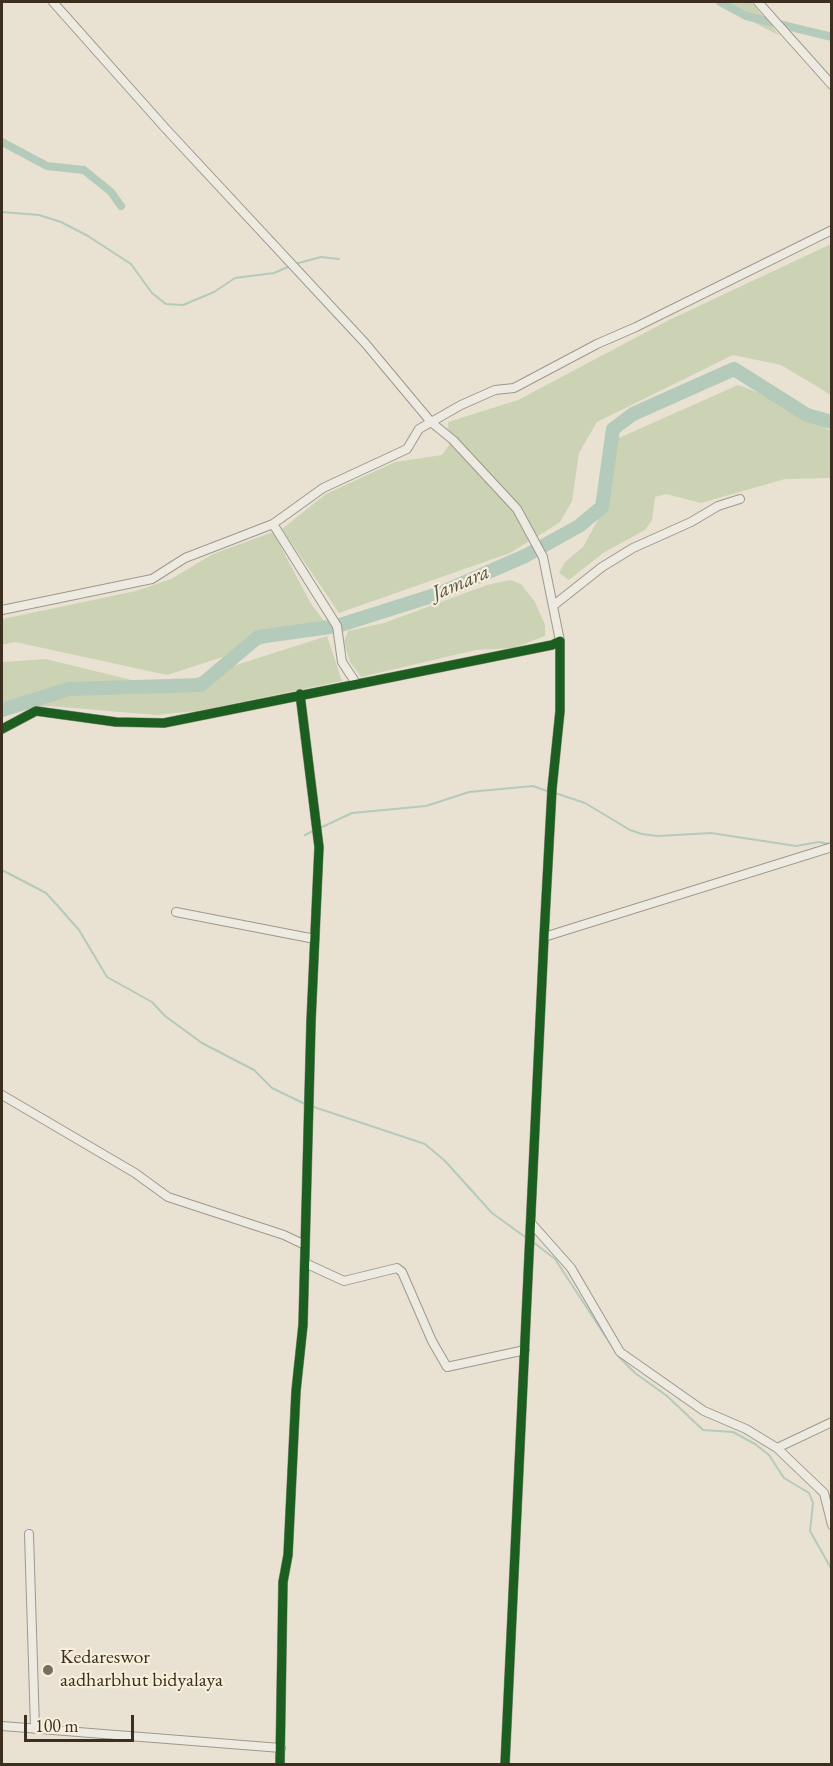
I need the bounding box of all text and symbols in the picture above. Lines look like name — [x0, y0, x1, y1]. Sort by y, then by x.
water label: Jamara — [428, 560, 494, 606]
place label: Kedareswor aadharbhut bidyalaya — [60, 1646, 223, 1693]
marker: Kedareswor aadharbhut bidyalaya — [41, 1663, 55, 1677]
scale bar — [27, 1703, 136, 1741]
text: 100 m — [35, 1714, 79, 1737]

